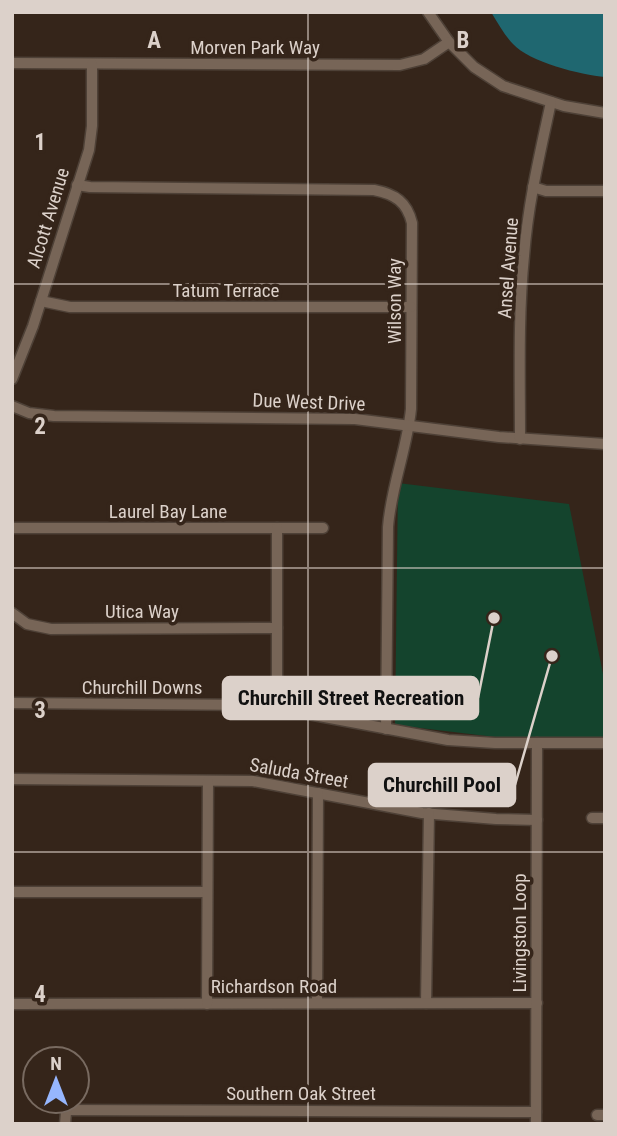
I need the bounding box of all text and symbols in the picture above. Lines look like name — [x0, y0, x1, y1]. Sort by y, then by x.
text: A — [147, 27, 161, 54]
text: B — [457, 27, 469, 54]
street label: Morven Park Way — [190, 36, 320, 59]
text: 1 — [34, 129, 46, 156]
street label: Alcott Avenue — [22, 165, 74, 271]
street label: Ansel Avenue — [493, 217, 523, 319]
street label: Wilson Way — [383, 258, 406, 344]
street label: Tatum Terrace — [173, 279, 280, 302]
street label: Due West Drive — [252, 389, 366, 415]
text: 2 — [34, 413, 46, 440]
street label: Laurel Bay Lane — [109, 500, 227, 523]
street label: Utica Way — [105, 600, 179, 623]
street label: Churchill Downs — [82, 676, 202, 699]
callout: Churchill Street Recreation — [223, 677, 478, 719]
text: Churchill Street Recreation — [238, 686, 464, 710]
text: 3 — [34, 697, 46, 724]
street label: Saluda Street — [248, 753, 350, 793]
callout: Churchill Pool — [369, 764, 515, 806]
text: Churchill Pool — [383, 773, 501, 797]
street label: Livingston Loop — [508, 873, 531, 993]
street label: Richardson Road — [211, 975, 337, 998]
text: 4 — [34, 981, 46, 1008]
north arrow — [21, 1045, 91, 1115]
text: N — [50, 1052, 62, 1075]
street label: Southern Oak Street — [226, 1082, 376, 1105]

